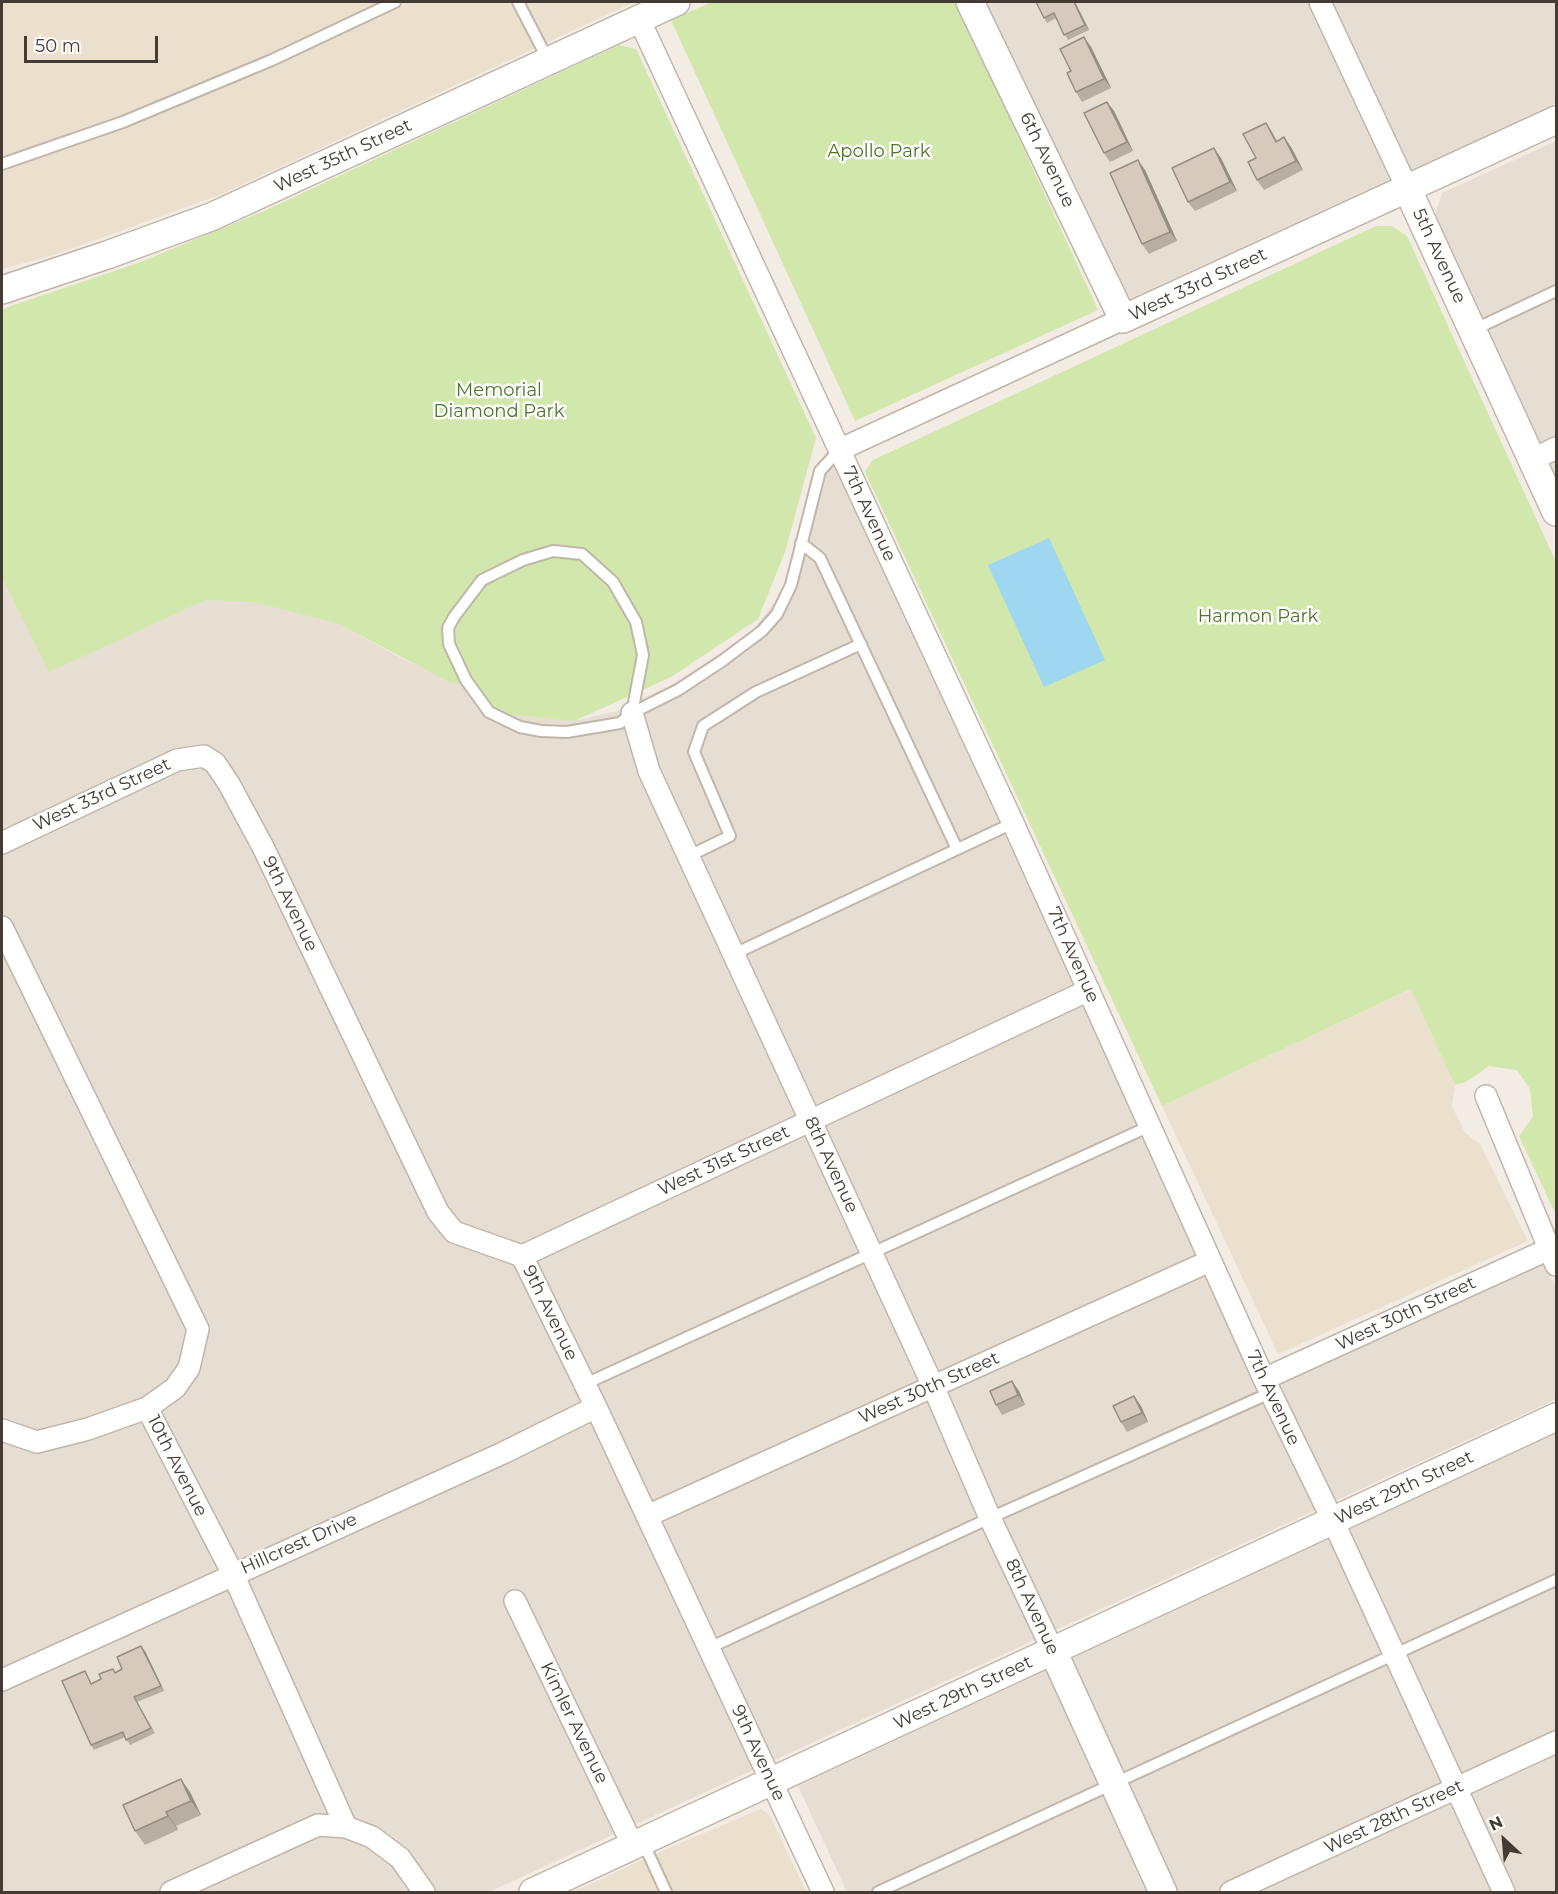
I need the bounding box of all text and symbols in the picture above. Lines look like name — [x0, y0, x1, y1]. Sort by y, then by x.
scale bar — [27, 24, 160, 62]
text: 50 m — [35, 35, 81, 57]
street label: 6th Avenue — [1015, 109, 1079, 211]
street label: West 35th Street — [271, 115, 415, 197]
park label: Apollo Park — [827, 141, 931, 163]
street label: 5th Avenue — [1408, 205, 1470, 307]
street label: West 33rd Street — [1126, 244, 1270, 326]
park label: Memorial Diamond Park — [434, 380, 564, 422]
street label: 7th Avenue — [838, 463, 900, 565]
park label: Harmon Park — [1198, 606, 1318, 628]
street label: West 33rd Street — [30, 754, 174, 836]
street label: 9th Avenue — [258, 853, 322, 955]
street label: 7th Avenue — [1042, 904, 1104, 1006]
street label: 8th Avenue — [799, 1113, 863, 1217]
street label: West 31st Street — [655, 1121, 793, 1201]
street label: 9th Avenue — [518, 1262, 582, 1364]
street label: West 30th Street — [1333, 1272, 1479, 1356]
street label: West 30th Street — [855, 1347, 1003, 1429]
street label: 7th Avenue — [1242, 1347, 1304, 1449]
street label: 10th Avenue — [142, 1412, 212, 1520]
street label: West 29th Street — [1331, 1446, 1477, 1530]
street label: Hillcrest Drive — [237, 1509, 361, 1579]
street label: 8th Avenue — [1000, 1555, 1064, 1659]
street label: West 29th Street — [890, 1651, 1036, 1735]
street label: Kimler Avenue — [535, 1659, 613, 1787]
street label: 9th Avenue — [726, 1702, 790, 1804]
street label: West 28th Street — [1321, 1775, 1467, 1859]
north arrow — [1474, 1810, 1534, 1870]
text: N — [1486, 1812, 1506, 1835]

